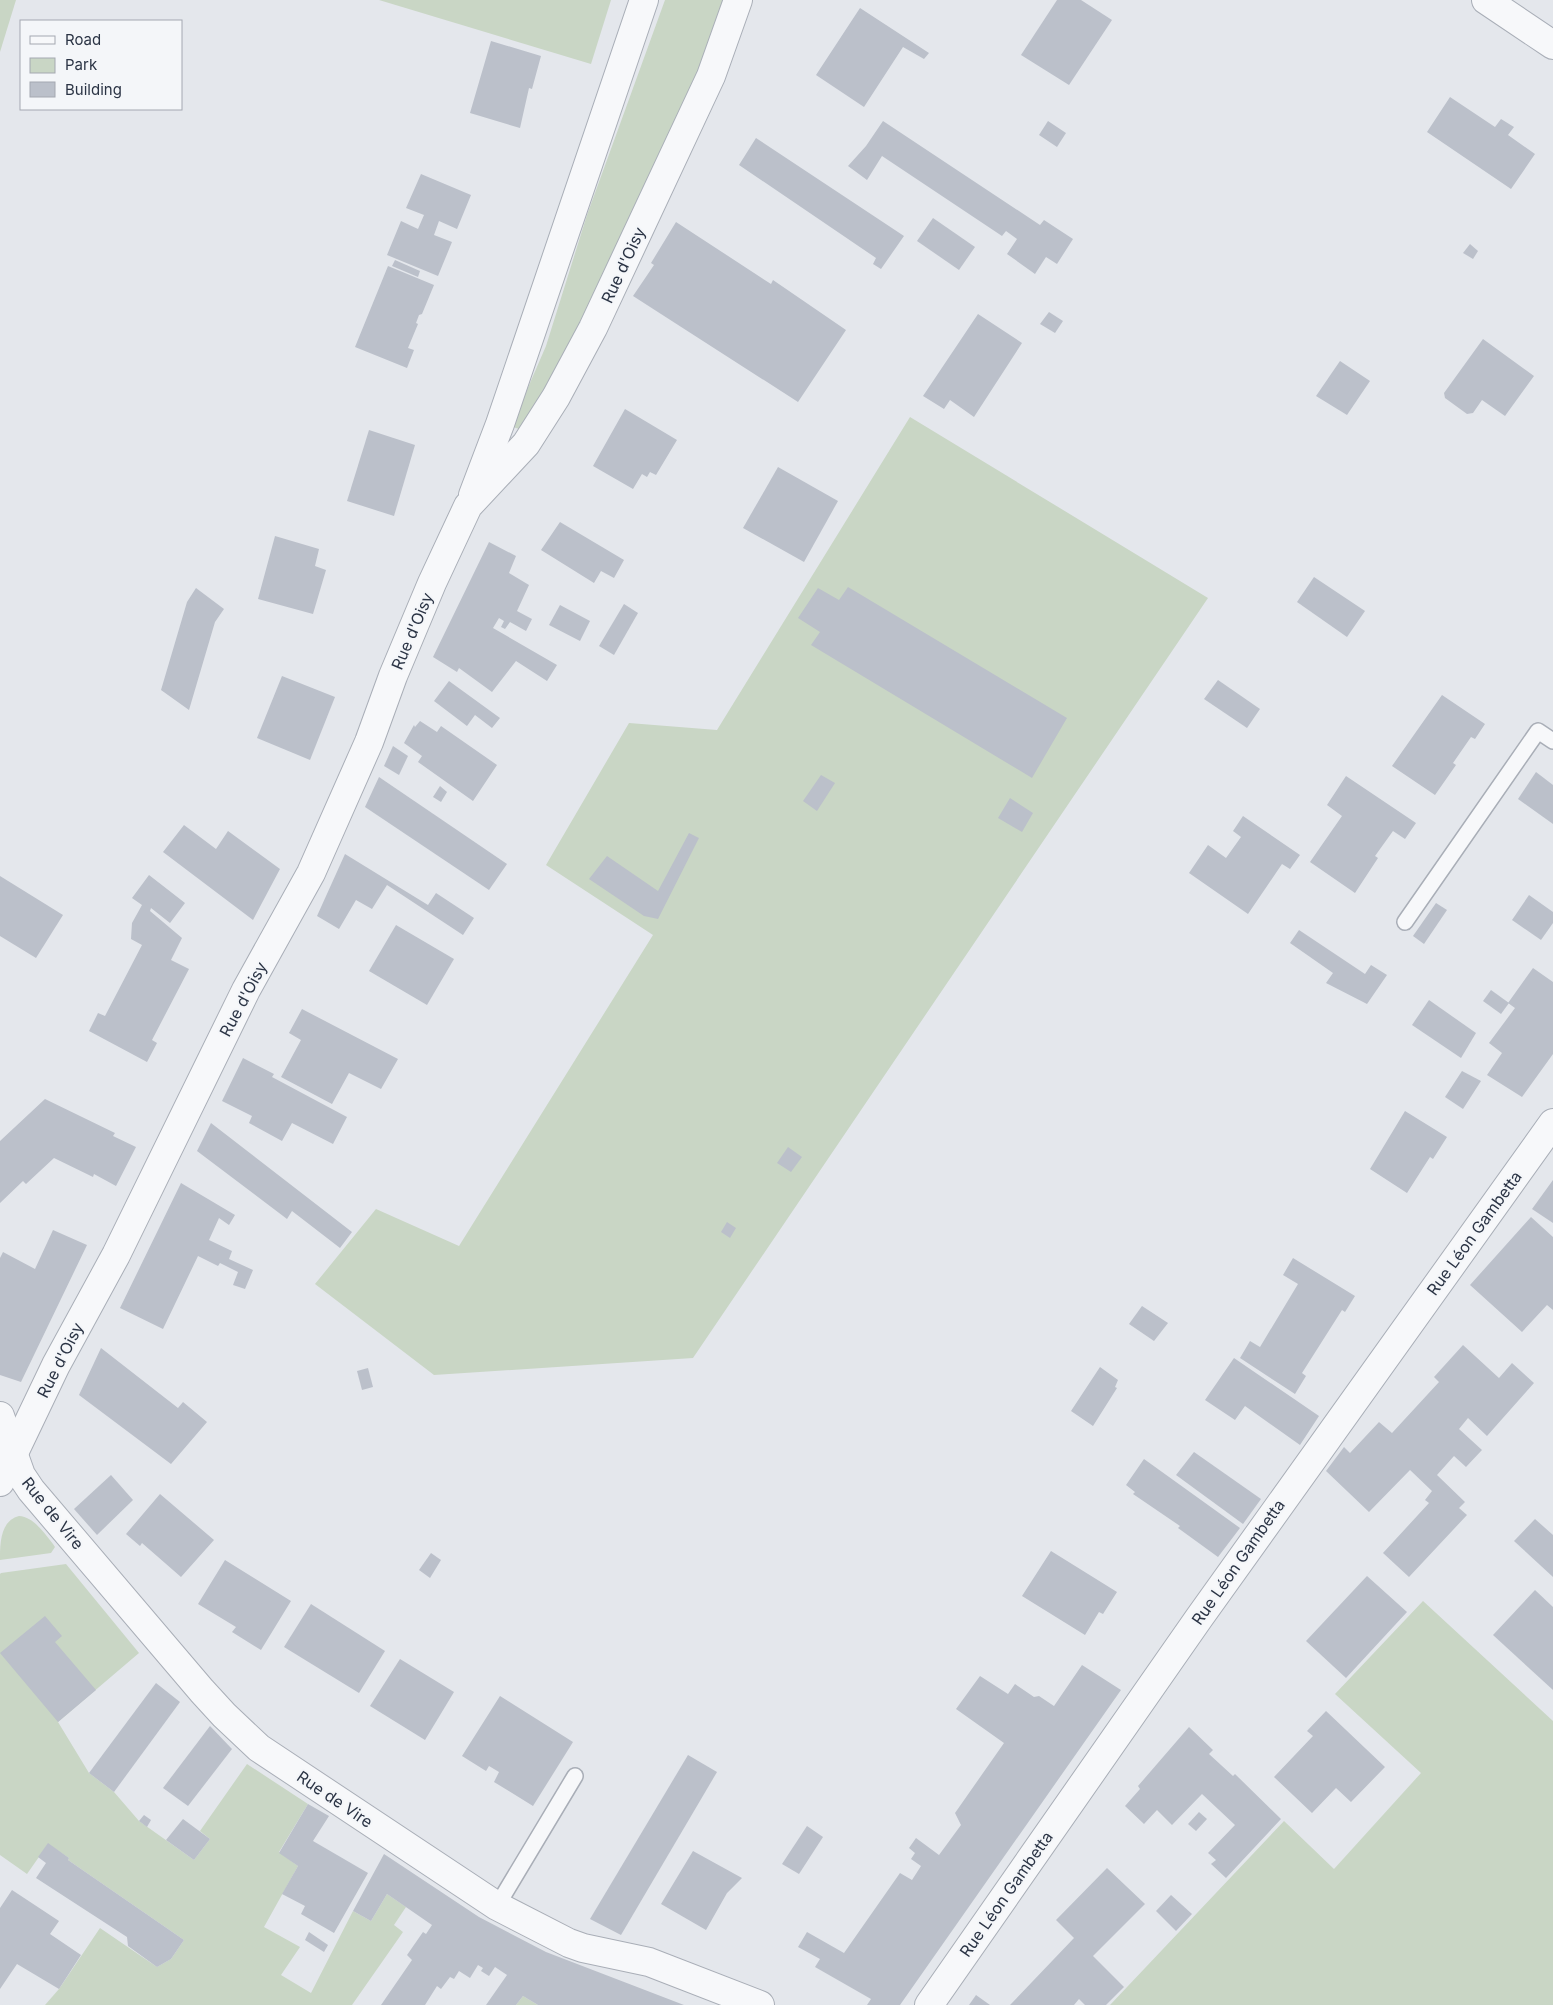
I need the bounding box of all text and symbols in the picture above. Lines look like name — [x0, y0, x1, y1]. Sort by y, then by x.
legend — [20, 20, 182, 110]
text: Road — [65, 30, 101, 49]
text: Park — [65, 55, 98, 74]
text: Building — [65, 80, 122, 99]
street label: Rue d'Oisy — [597, 224, 649, 306]
street label: Rue d'Oisy — [387, 589, 437, 673]
street label: Rue d'Oisy — [215, 958, 271, 1040]
street label: Rue Léon Gambetta — [1422, 1167, 1526, 1299]
street label: Rue d'Oisy — [33, 1319, 87, 1401]
street label: Rue de Vire — [18, 1473, 88, 1553]
street label: Rue Léon Gambetta — [1187, 1495, 1289, 1629]
street label: Rue de Vire — [293, 1766, 377, 1832]
street label: Rue Léon Gambetta — [955, 1827, 1057, 1961]

